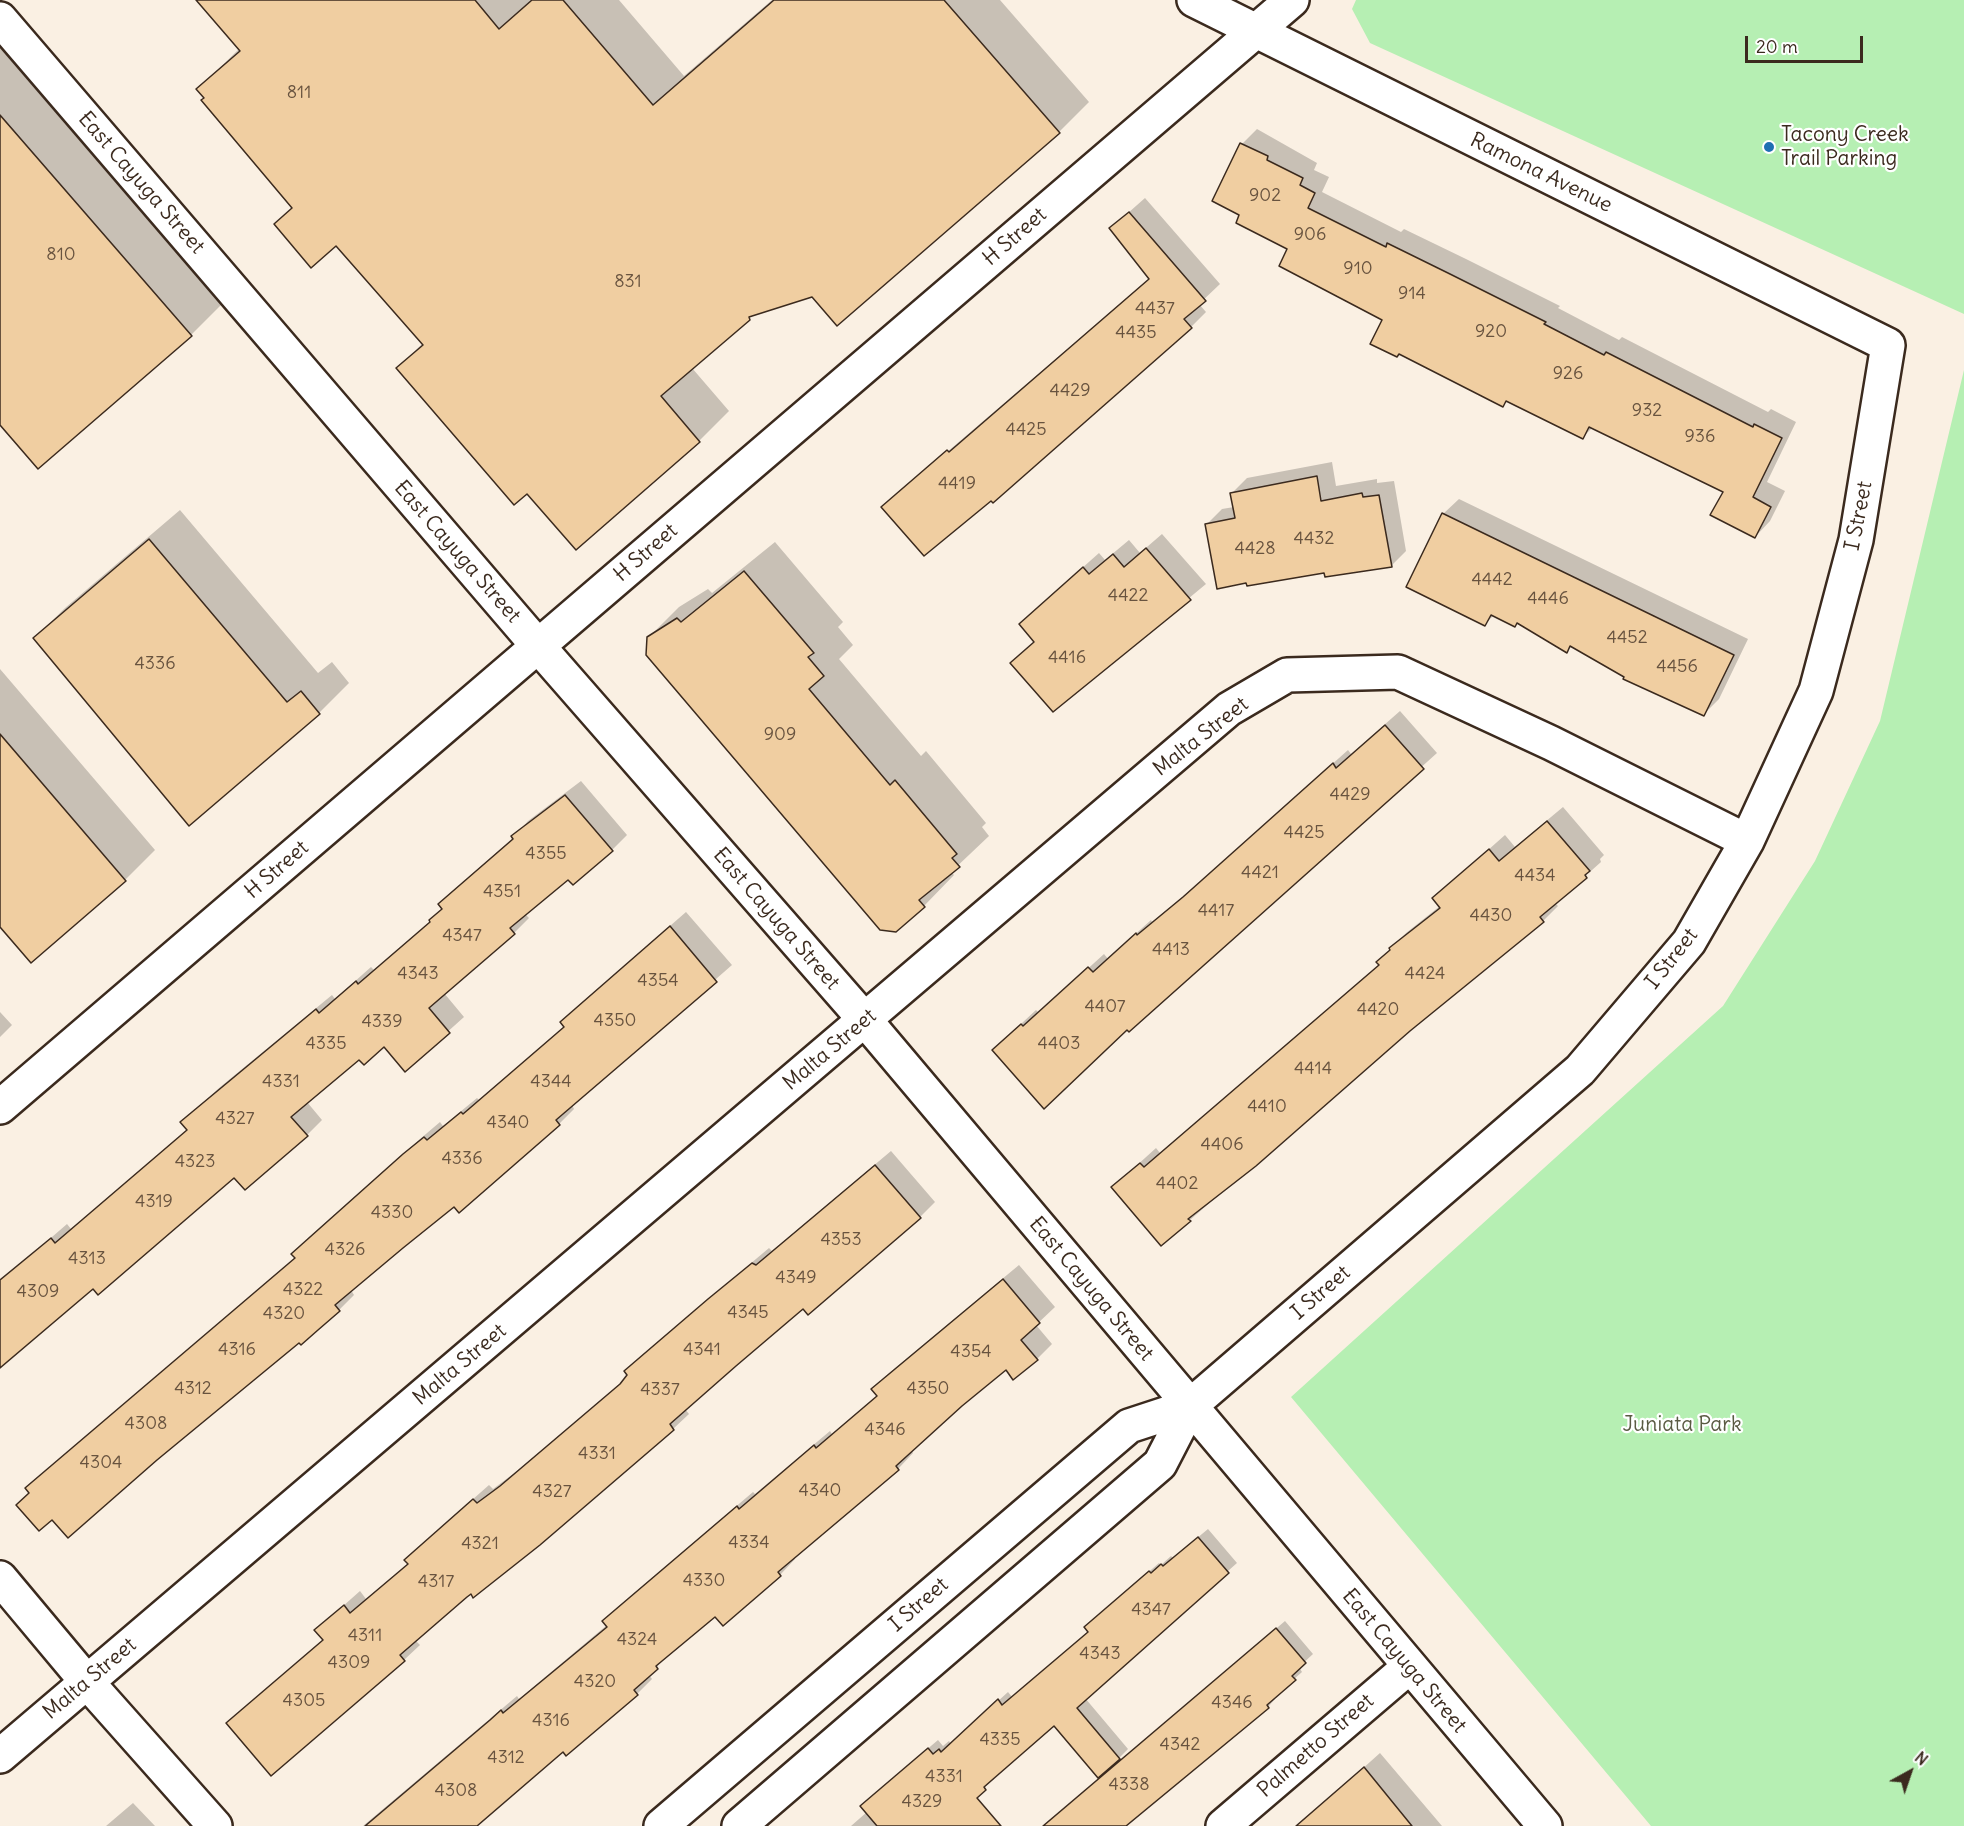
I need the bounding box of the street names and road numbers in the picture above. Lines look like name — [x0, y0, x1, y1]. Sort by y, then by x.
street label: East Cayuga Street — [72, 107, 210, 259]
street label: Ramona Avenue — [1466, 128, 1616, 218]
street label: H Street — [978, 203, 1052, 271]
street label: East Cayuga Street — [388, 476, 526, 628]
street label: I Street — [1840, 479, 1878, 553]
street label: H Street — [609, 519, 683, 587]
street label: Malta Street — [1148, 692, 1254, 782]
street label: H Street — [240, 836, 314, 904]
street label: East Cayuga Street — [707, 843, 845, 995]
street label: I Street — [1640, 924, 1704, 994]
street label: Malta Street — [778, 1004, 882, 1096]
street label: East Cayuga Street — [1023, 1212, 1159, 1366]
street label: I Street — [1286, 1260, 1356, 1326]
street label: Malta Street — [408, 1319, 512, 1411]
street label: I Street — [884, 1572, 954, 1638]
street label: East Cayuga Street — [1336, 1584, 1472, 1738]
street label: Malta Street — [38, 1633, 142, 1725]
street label: Palmetto Street — [1253, 1689, 1379, 1803]

